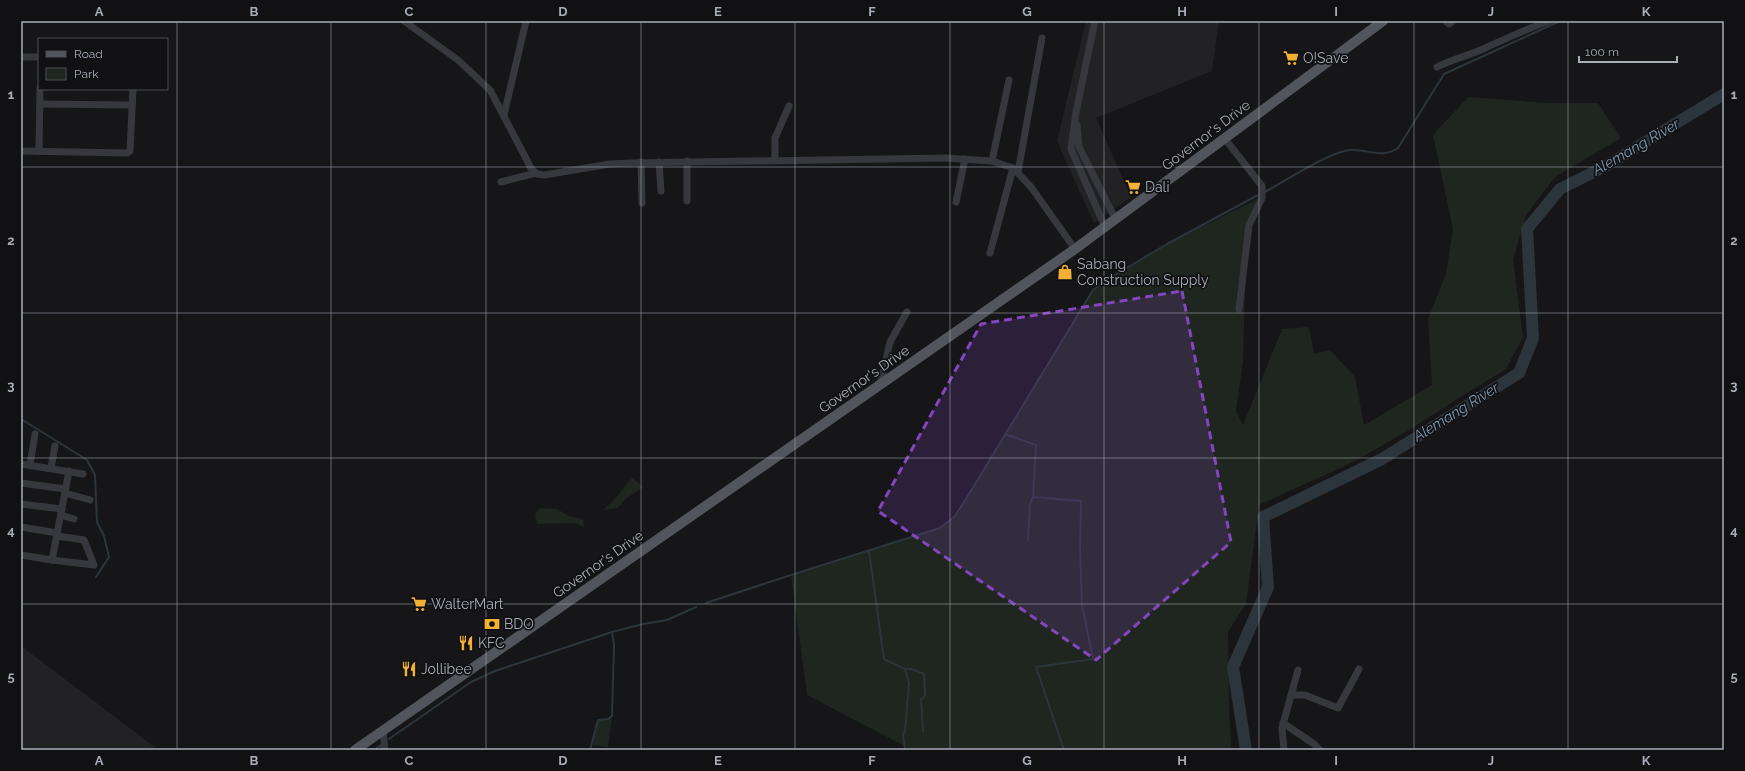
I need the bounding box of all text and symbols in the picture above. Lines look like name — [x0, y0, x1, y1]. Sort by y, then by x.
text: A — [95, 4, 104, 19]
text: B — [250, 4, 259, 19]
text: C — [405, 4, 414, 19]
text: D — [558, 4, 568, 19]
text: E — [714, 4, 722, 19]
text: F — [868, 4, 876, 19]
text: G — [1022, 4, 1032, 19]
text: H — [1177, 4, 1187, 19]
text: I — [1334, 4, 1338, 19]
text: J — [1488, 4, 1494, 19]
text: K — [1642, 4, 1651, 19]
legend — [38, 38, 168, 90]
scale bar — [1579, 38, 1677, 64]
text: 100 m — [1585, 45, 1619, 59]
text: Road — [74, 47, 103, 61]
supermarket icon: O!Save — [1282, 49, 1300, 67]
place label: O!Save — [1303, 50, 1348, 66]
text: Park — [74, 67, 99, 81]
text: 1 — [8, 87, 15, 102]
text: 1 — [1731, 87, 1738, 102]
street label: Governor's Drive — [1159, 97, 1253, 173]
water label: Alemang River — [1588, 114, 1684, 180]
supermarket icon: Dali — [1124, 178, 1142, 196]
place label: Dali — [1145, 179, 1169, 195]
text: 2 — [7, 233, 15, 248]
text: 2 — [1730, 233, 1738, 248]
place label: Sabang Construction Supply — [1077, 256, 1209, 288]
shop icon: Sabang Construction Supply — [1056, 263, 1074, 281]
street label: Governor's Drive — [816, 342, 912, 416]
text: 3 — [7, 378, 15, 393]
water label: Alemang River — [1409, 378, 1503, 446]
text: 3 — [1730, 378, 1738, 393]
text: 4 — [7, 523, 15, 538]
text: 4 — [1730, 523, 1738, 538]
street label: Governor's Drive — [550, 527, 646, 601]
supermarket icon: WalterMart — [410, 595, 428, 613]
place label: WalterMart — [431, 596, 504, 612]
bank icon: BDO — [483, 615, 501, 633]
place label: BDO — [504, 616, 534, 632]
restaurant icon: KFC — [457, 634, 475, 652]
place label: KFC — [478, 635, 505, 651]
restaurant icon: Jollibee — [400, 660, 418, 678]
place label: Jollibee — [421, 661, 472, 677]
text: 5 — [7, 669, 15, 684]
text: 5 — [1730, 669, 1738, 684]
text: A — [95, 753, 104, 768]
text: B — [250, 753, 259, 768]
text: C — [405, 753, 414, 768]
text: D — [558, 753, 568, 768]
text: E — [714, 753, 722, 768]
text: F — [868, 753, 876, 768]
text: G — [1022, 753, 1032, 768]
text: H — [1177, 753, 1187, 768]
text: I — [1334, 753, 1338, 768]
text: J — [1488, 753, 1494, 768]
text: K — [1642, 753, 1651, 768]

